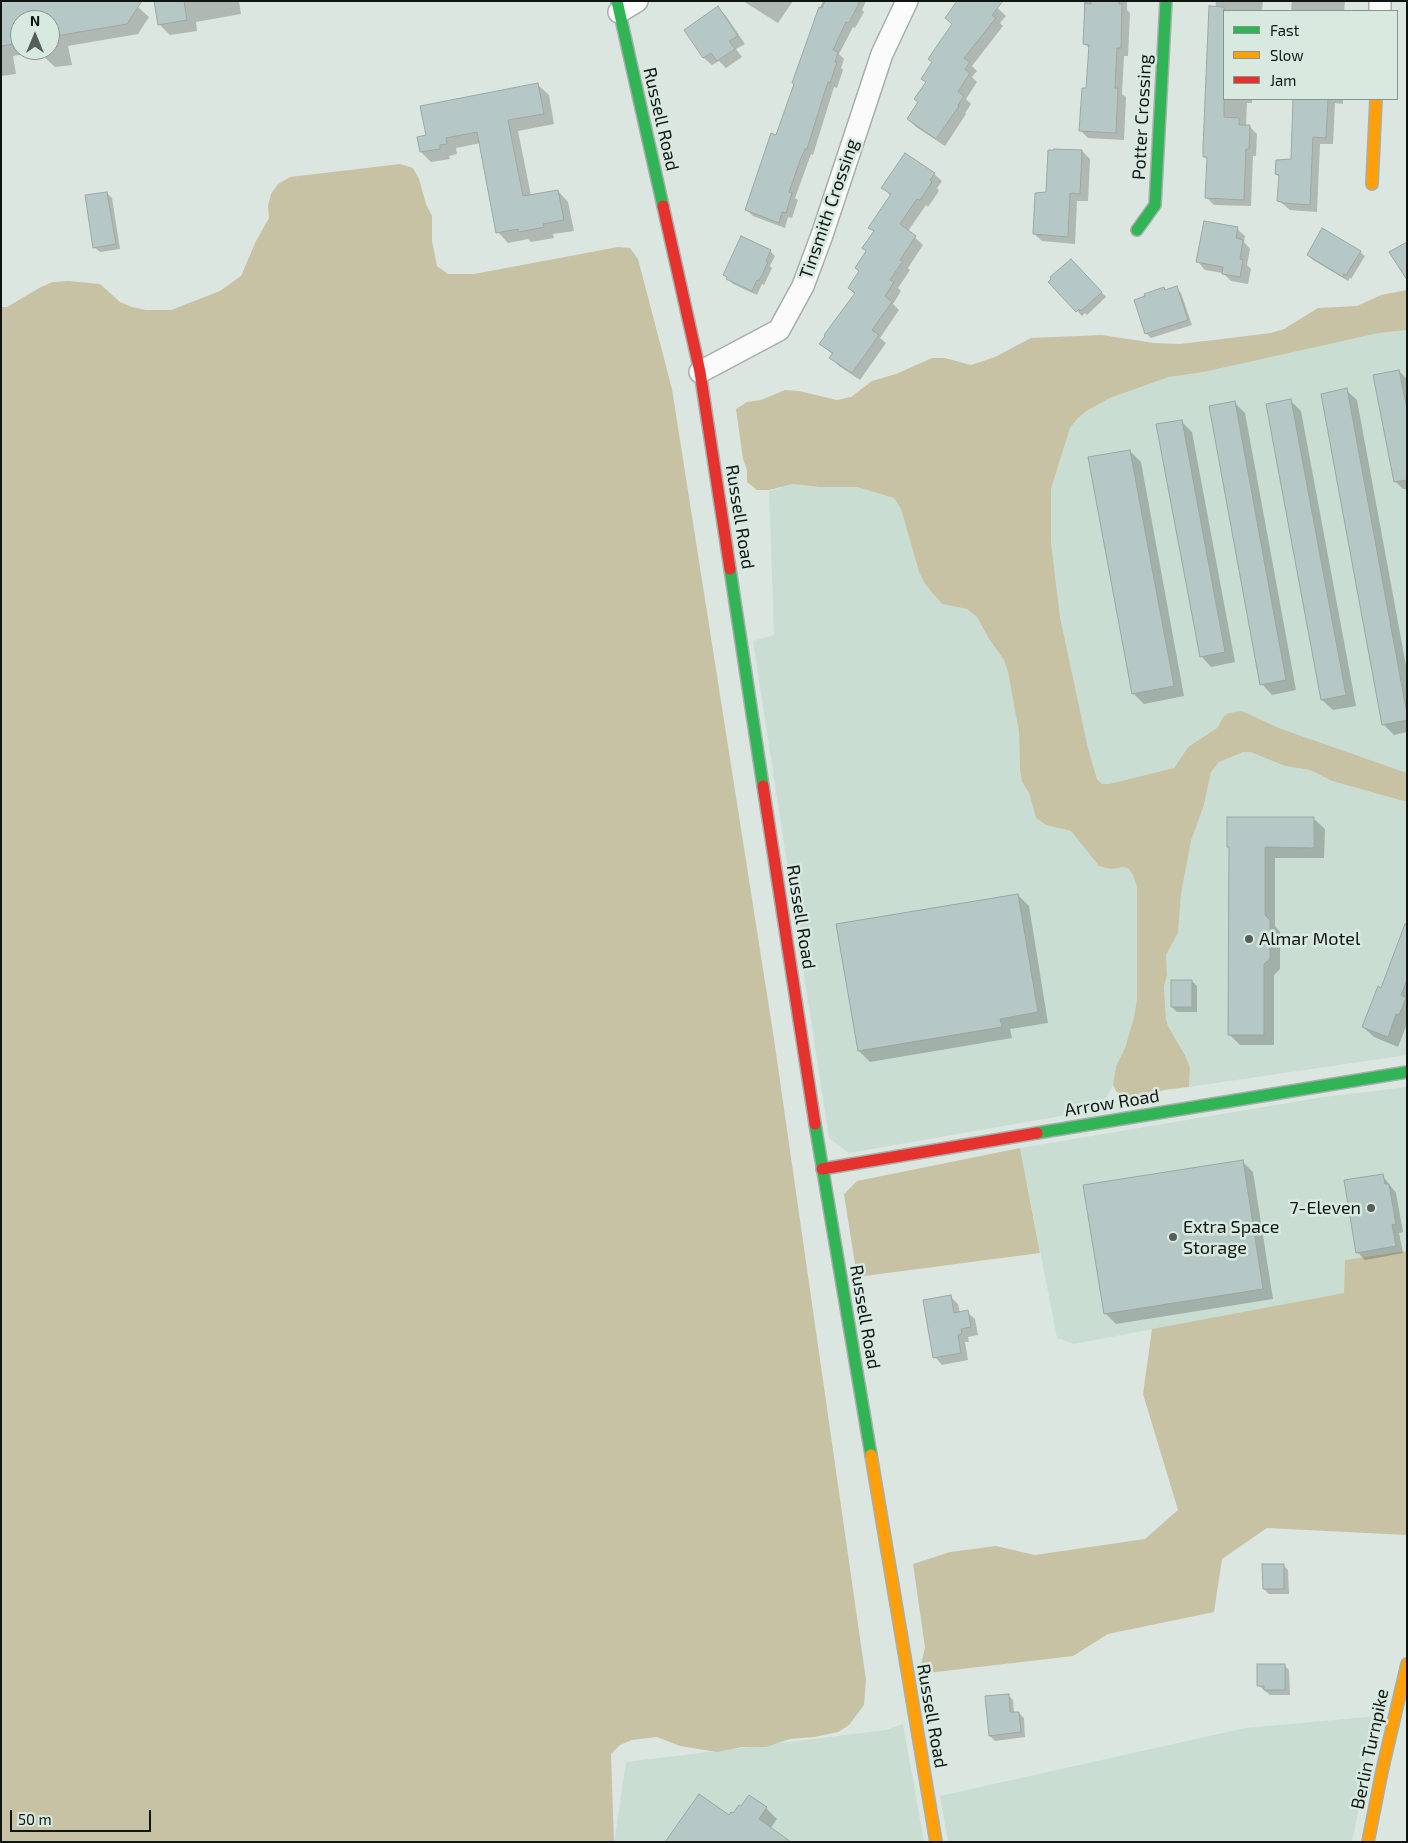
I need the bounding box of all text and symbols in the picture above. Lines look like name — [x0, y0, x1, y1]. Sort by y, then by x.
north arrow — [10, 10, 60, 60]
legend — [1223, 10, 1398, 100]
text: N — [30, 12, 40, 29]
text: Fast — [1270, 21, 1299, 39]
text: Slow — [1270, 46, 1304, 64]
street label: Potter Crossing — [1128, 53, 1156, 181]
street label: Russell Road — [639, 65, 683, 173]
text: Jam — [1270, 71, 1296, 89]
street label: Tinsmith Crossing — [795, 136, 863, 282]
street label: Russell Road — [721, 463, 759, 571]
street label: Russell Road — [782, 863, 820, 971]
place label: Almar Motel — [1259, 928, 1360, 950]
marker: Almar Motel — [1243, 933, 1255, 945]
street label: Arrow Road — [1063, 1085, 1161, 1121]
place label: 7-Eleven — [1289, 1197, 1361, 1219]
marker: 7-Eleven — [1365, 1202, 1377, 1214]
place label: Extra Space Storage — [1183, 1216, 1279, 1258]
marker: Extra Space Storage — [1167, 1231, 1179, 1243]
street label: Russell Road — [845, 1263, 885, 1371]
street label: Russell Road — [912, 1662, 952, 1770]
street label: Berlin Turnpike — [1347, 1687, 1393, 1811]
scale bar — [12, 1800, 154, 1832]
text: 50 m — [18, 1810, 52, 1828]

